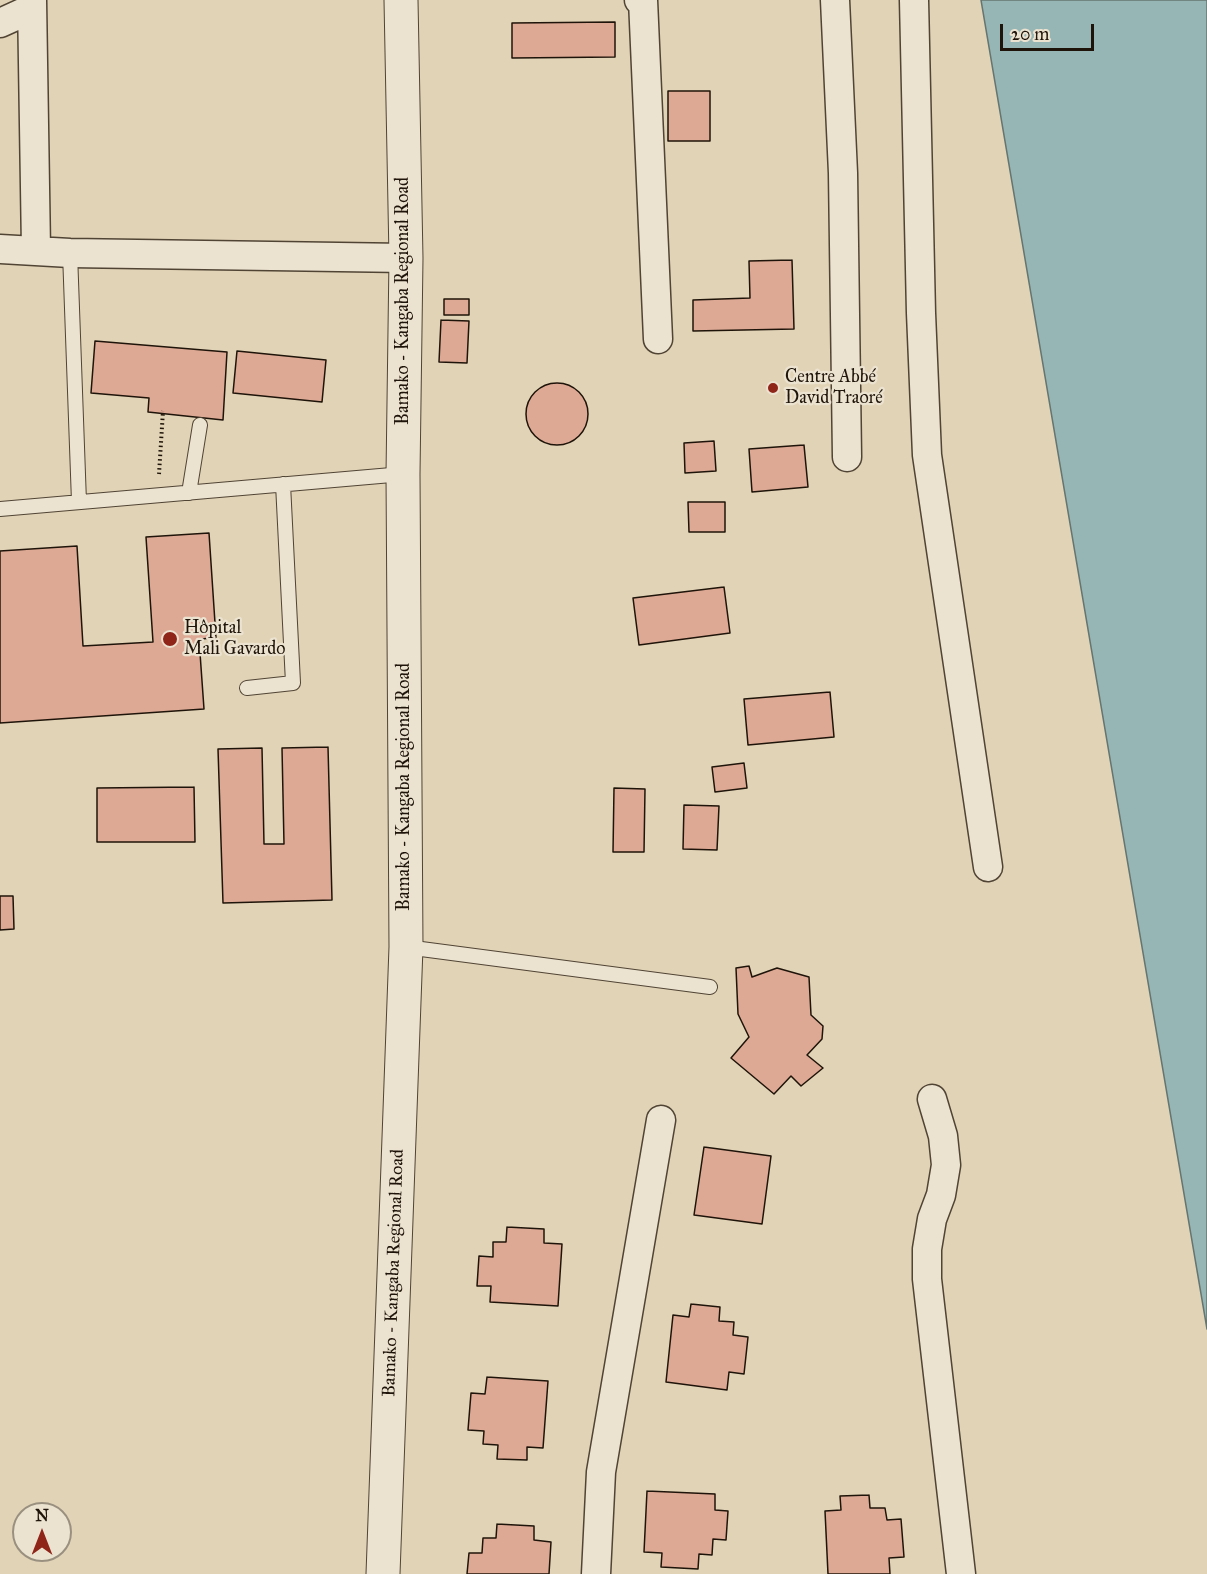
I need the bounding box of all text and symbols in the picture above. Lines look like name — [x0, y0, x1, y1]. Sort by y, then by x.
scale bar — [1003, 12, 1098, 50]
text: 20 m — [1011, 23, 1049, 45]
street label: Bamako - Kangaba Regional Road — [393, 177, 415, 425]
place label: Centre Abbé David Traoré — [785, 367, 883, 410]
marker: Centre Abbé David Traoré — [766, 381, 780, 395]
place label: Hôpital Mali Gavardo — [184, 618, 286, 660]
marker: Hôpital Mali Gavardo — [161, 630, 179, 648]
street label: Bamako - Kangaba Regional Road — [394, 663, 416, 911]
street label: Bamako - Kangaba Regional Road — [379, 1149, 409, 1397]
north arrow — [12, 1502, 72, 1562]
text: N — [35, 1506, 49, 1525]

